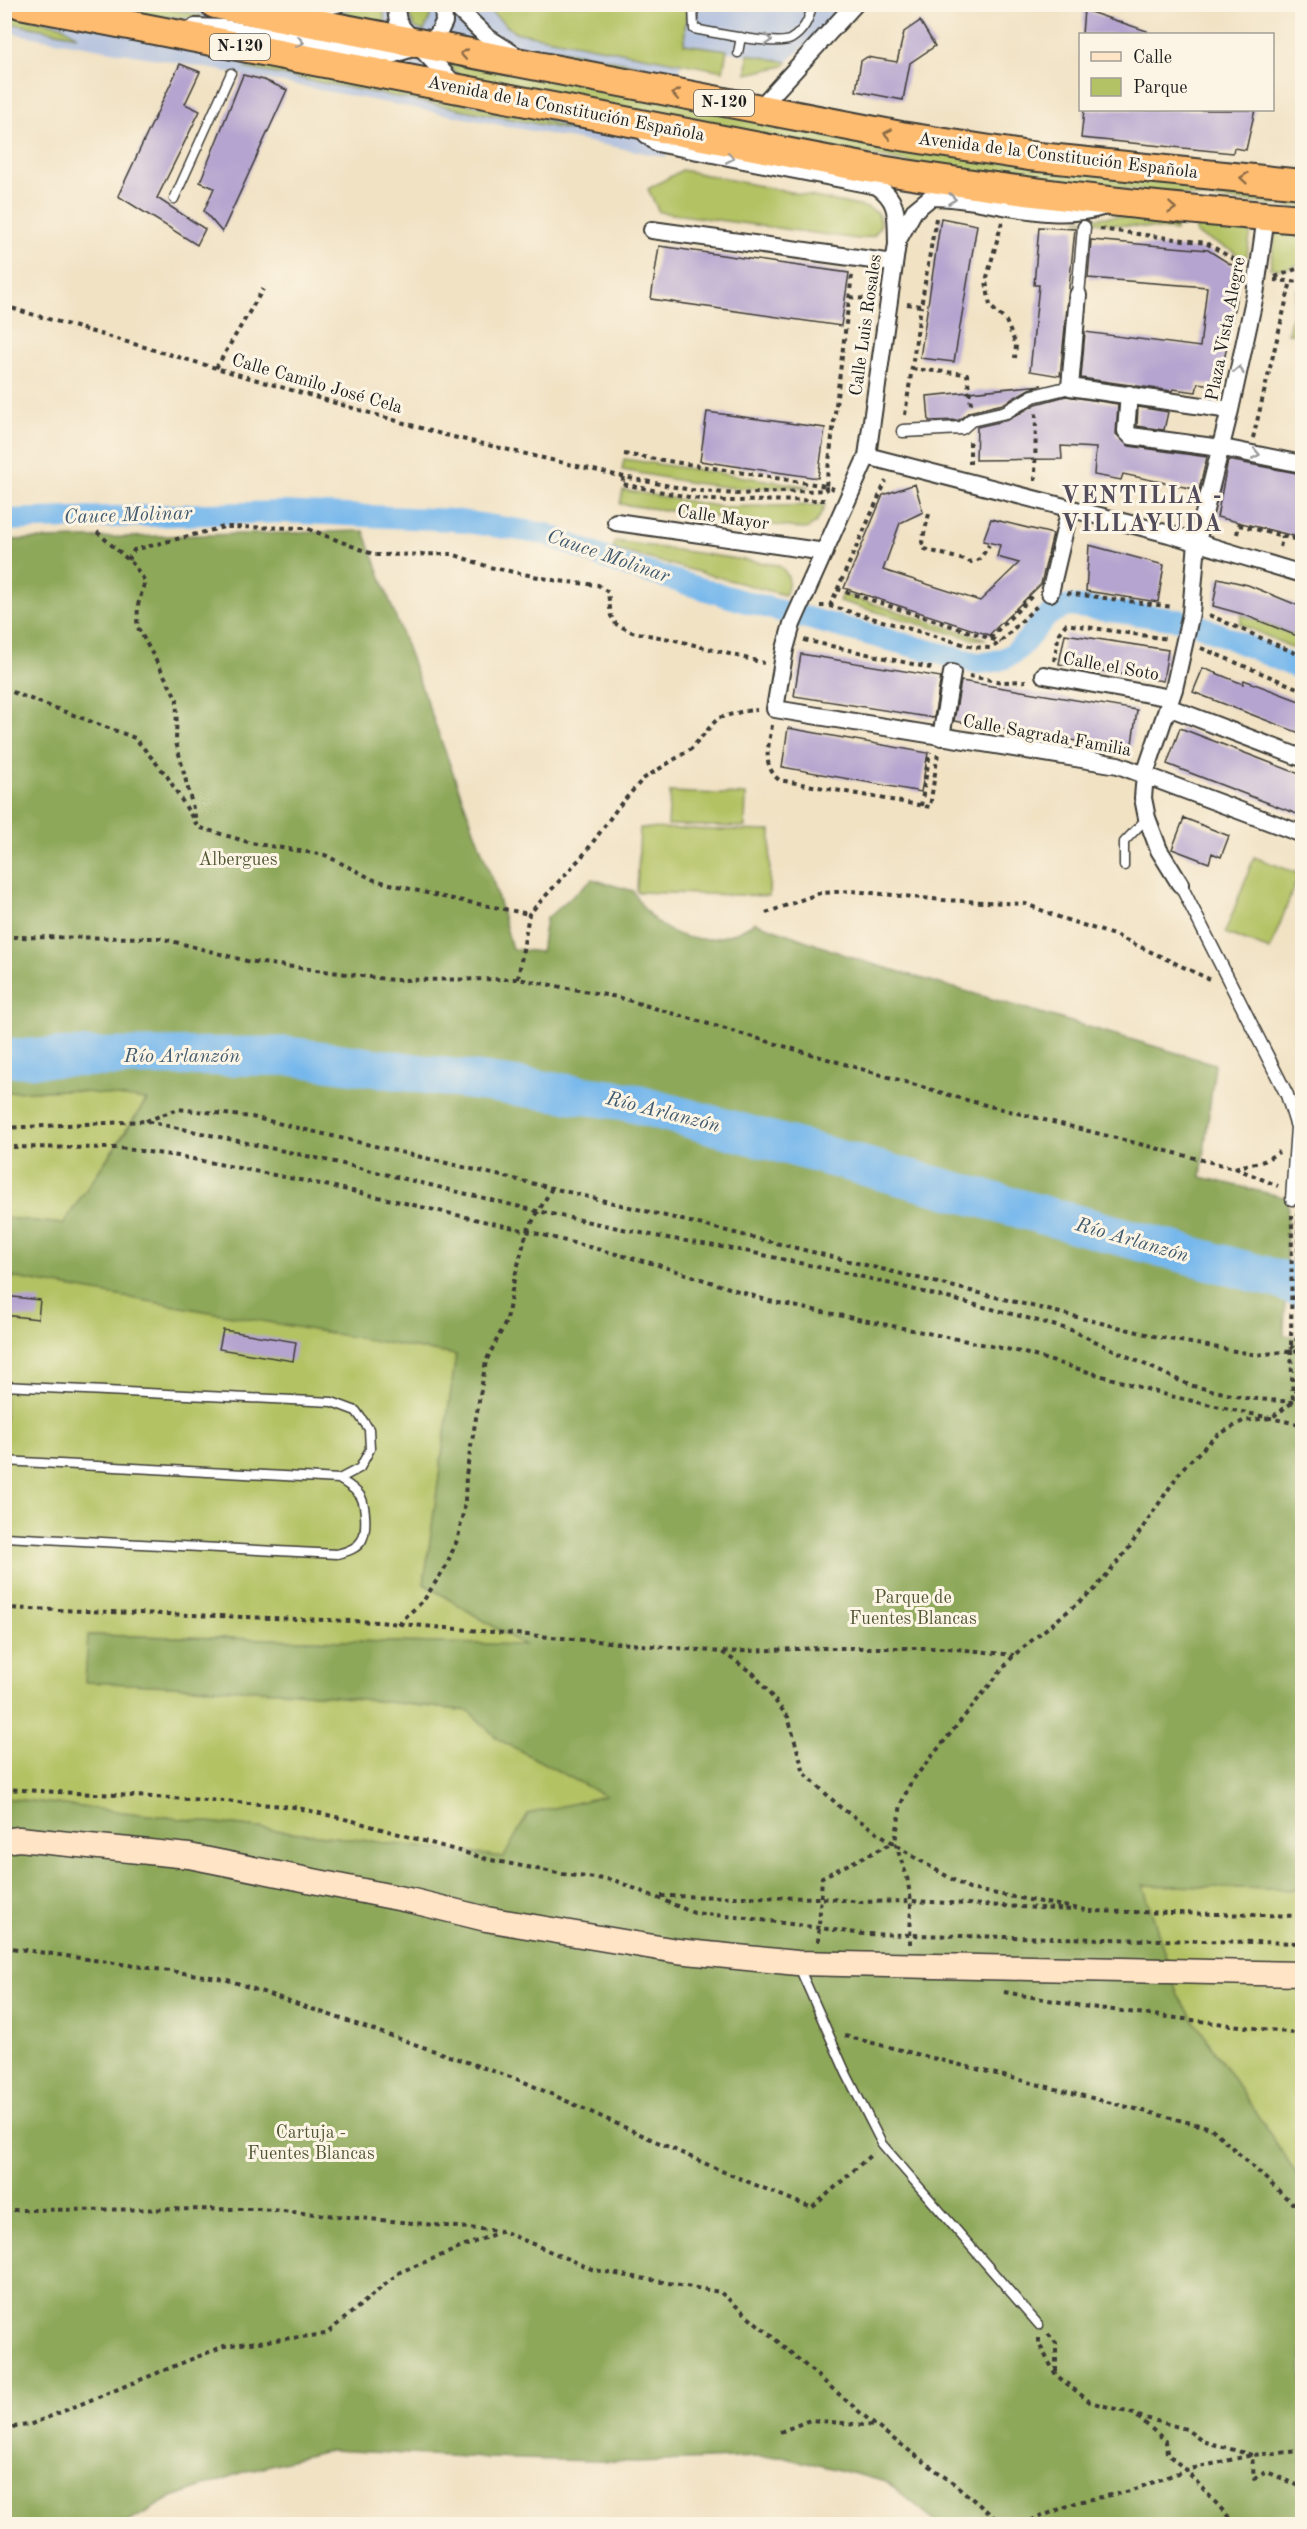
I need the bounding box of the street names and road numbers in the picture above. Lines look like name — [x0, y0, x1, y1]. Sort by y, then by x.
road number: N-120 — [210, 34, 270, 60]
street label: Avenida de la Constitución Española — [426, 73, 706, 145]
road number: N-120 — [694, 90, 754, 116]
street label: Avenida de la Constitución Española — [917, 130, 1199, 182]
street label: Calle Luis Rosales — [847, 253, 885, 397]
street label: Plaza Vista Alegre — [1203, 256, 1249, 402]
street label: Calle Camilo José Cela — [230, 351, 405, 417]
street label: Calle Mayor — [676, 503, 771, 533]
street label: Calle el Soto — [1061, 650, 1161, 684]
street label: Calle Sagrada Familia — [961, 712, 1133, 760]

